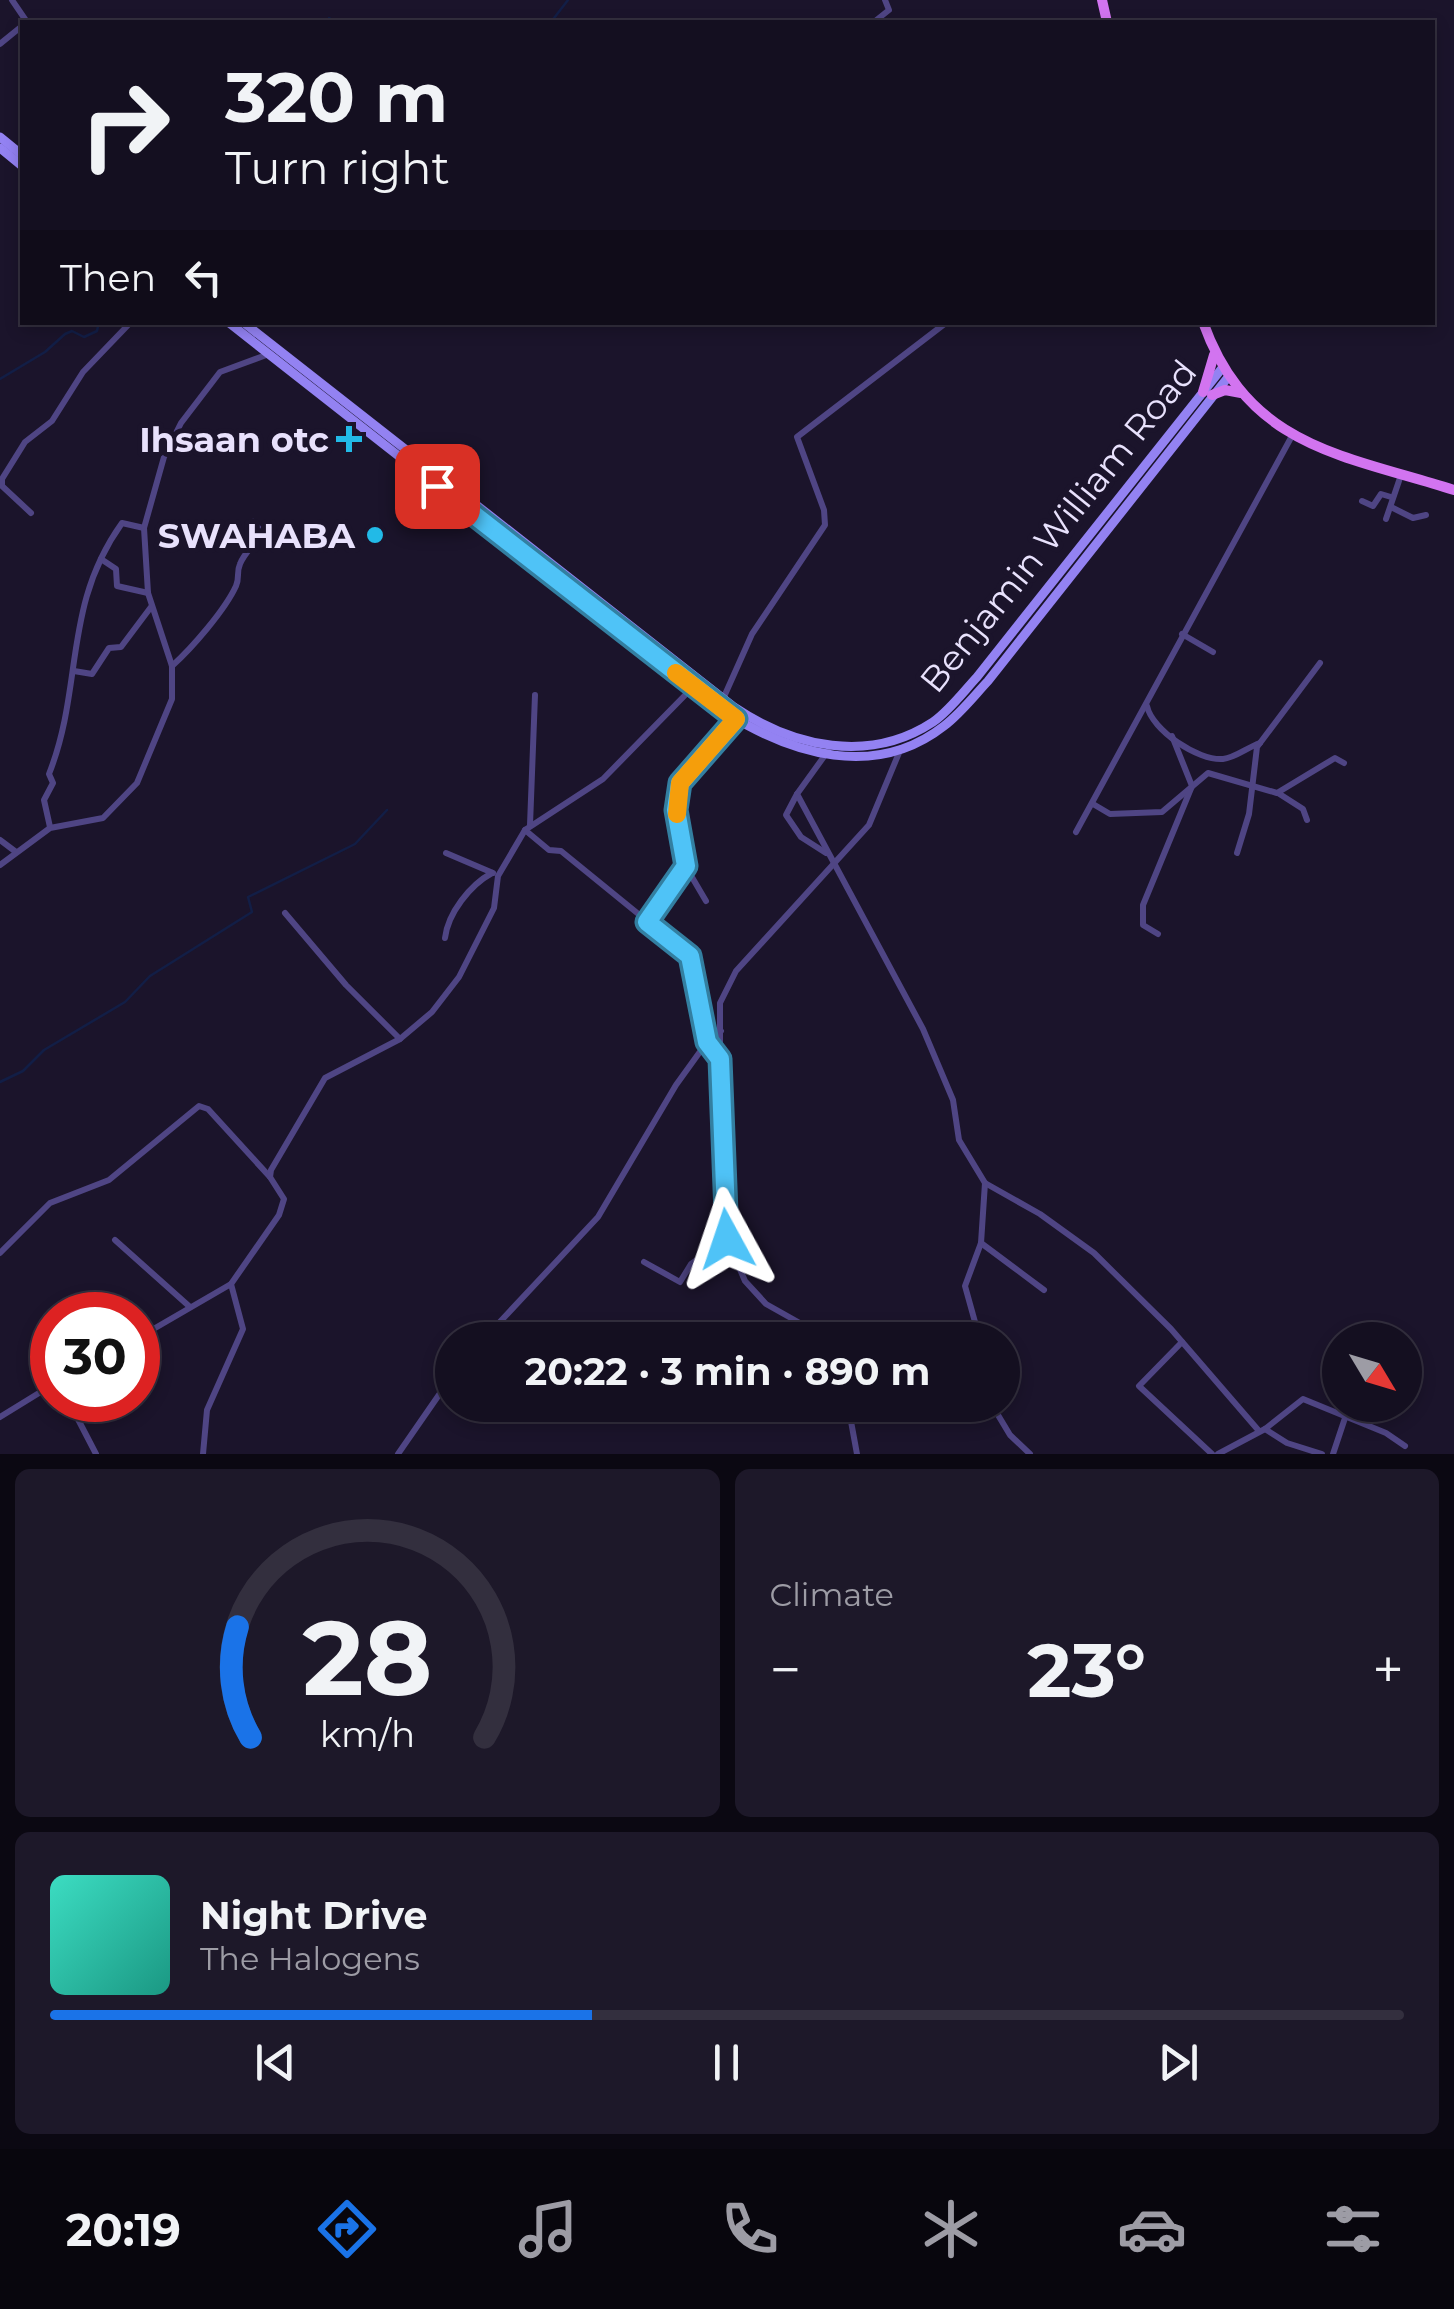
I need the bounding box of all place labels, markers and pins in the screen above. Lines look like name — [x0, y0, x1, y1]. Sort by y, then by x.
place label: Ihsaan otc — [139, 418, 329, 461]
marker: Ihsaan otc — [338, 428, 360, 450]
pin — [395, 444, 480, 529]
place label: SWAHABA — [158, 514, 356, 557]
marker: SWAHABA — [364, 524, 386, 546]

